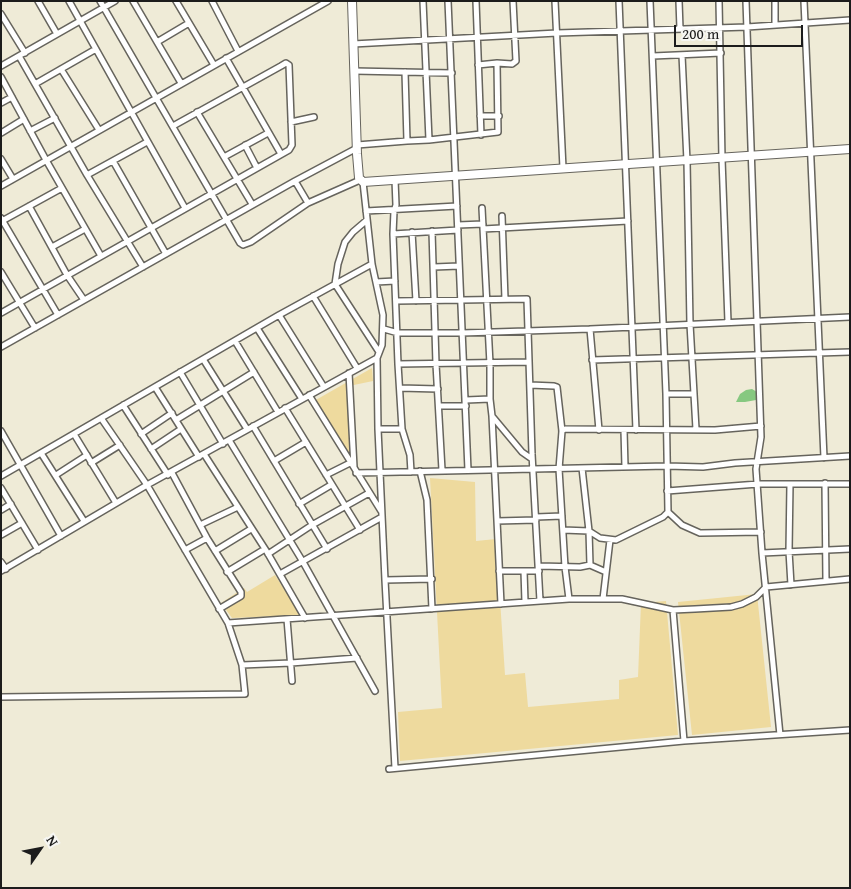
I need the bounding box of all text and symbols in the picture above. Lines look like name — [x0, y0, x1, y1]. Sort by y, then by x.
scale bar — [676, 15, 805, 47]
text: 200 m — [682, 23, 719, 44]
north arrow — [15, 824, 65, 874]
text: N — [42, 831, 64, 850]

